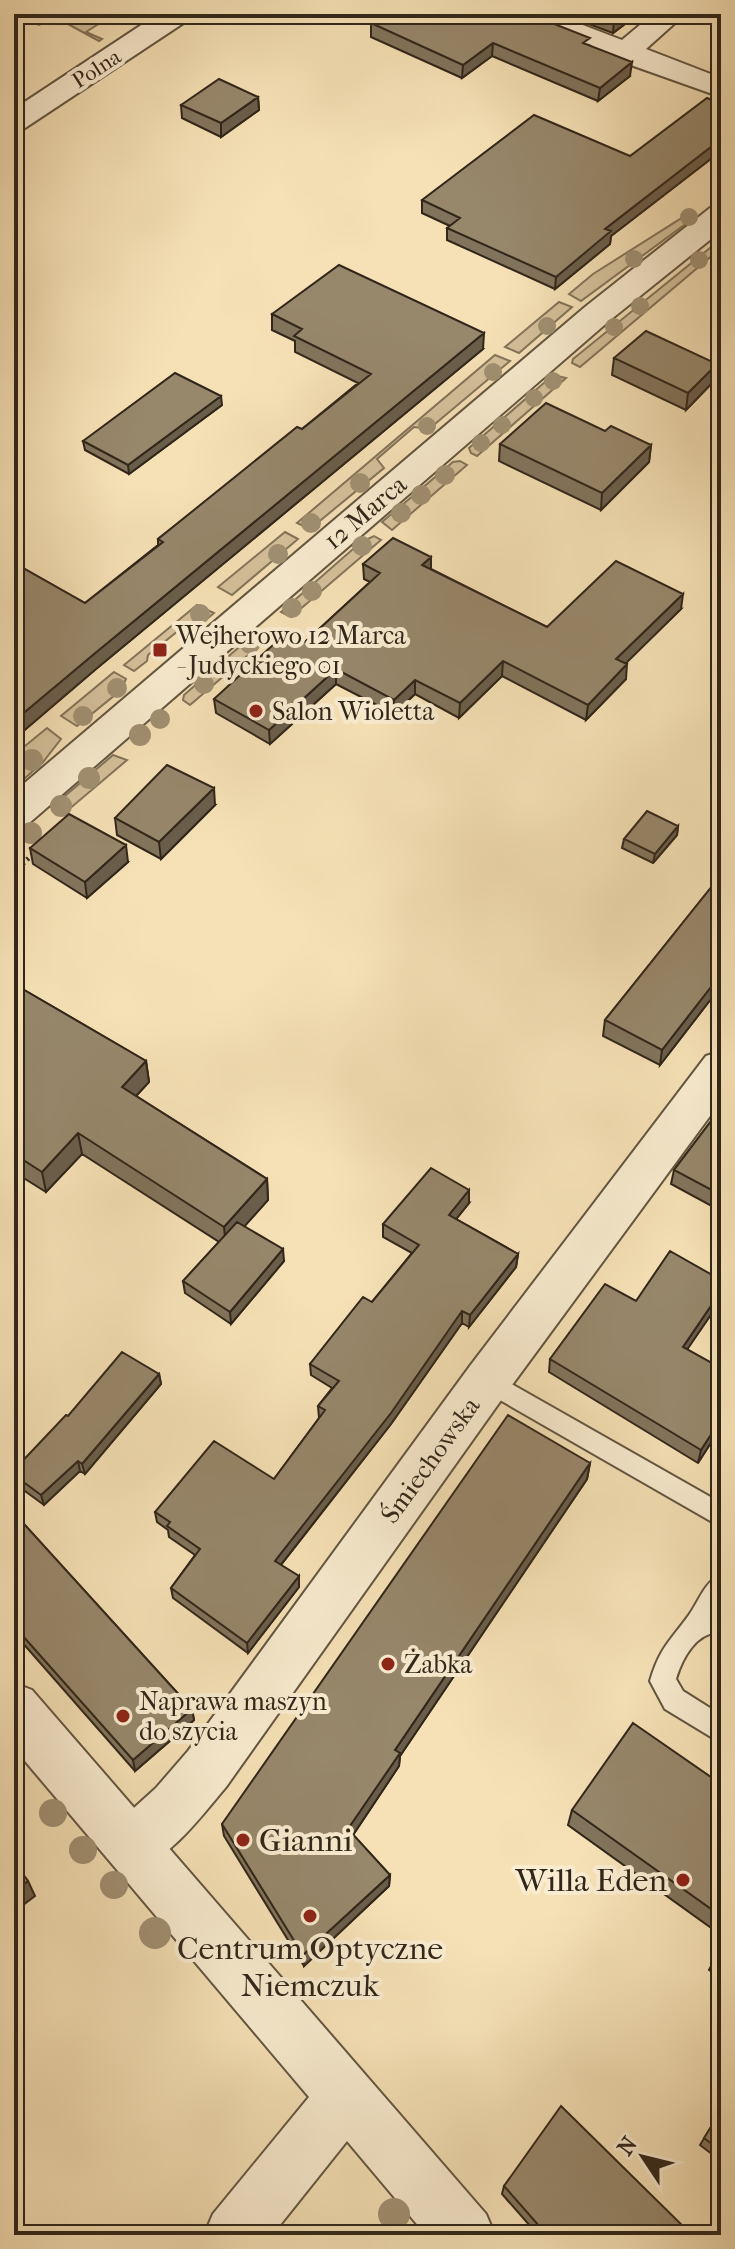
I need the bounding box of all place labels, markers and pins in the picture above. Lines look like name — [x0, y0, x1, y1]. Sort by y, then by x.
place label: Wejherowo 12 Marca - Judyckiego 01 — [175, 620, 407, 681]
marker: Wejherowo 12 Marca - Judyckiego 01 — [151, 641, 169, 659]
place label: Salon Wioletta — [272, 696, 435, 727]
marker: Salon Wioletta — [247, 702, 265, 720]
place label: Żabka — [404, 1648, 473, 1680]
marker: Żabka — [379, 1655, 397, 1673]
place label: Naprawa maszyn do szycia — [139, 1686, 327, 1747]
marker: Naprawa maszyn do szycia — [114, 1707, 132, 1725]
place label: Gianni — [259, 1822, 353, 1859]
marker: Gianni — [234, 1831, 252, 1849]
place label: Willa Eden — [515, 1862, 667, 1899]
marker: Willa Eden — [674, 1871, 692, 1889]
marker: Centrum Optyczne Niemczuk — [301, 1907, 319, 1925]
place label: Centrum Optyczne Niemczuk — [177, 1930, 443, 2004]

